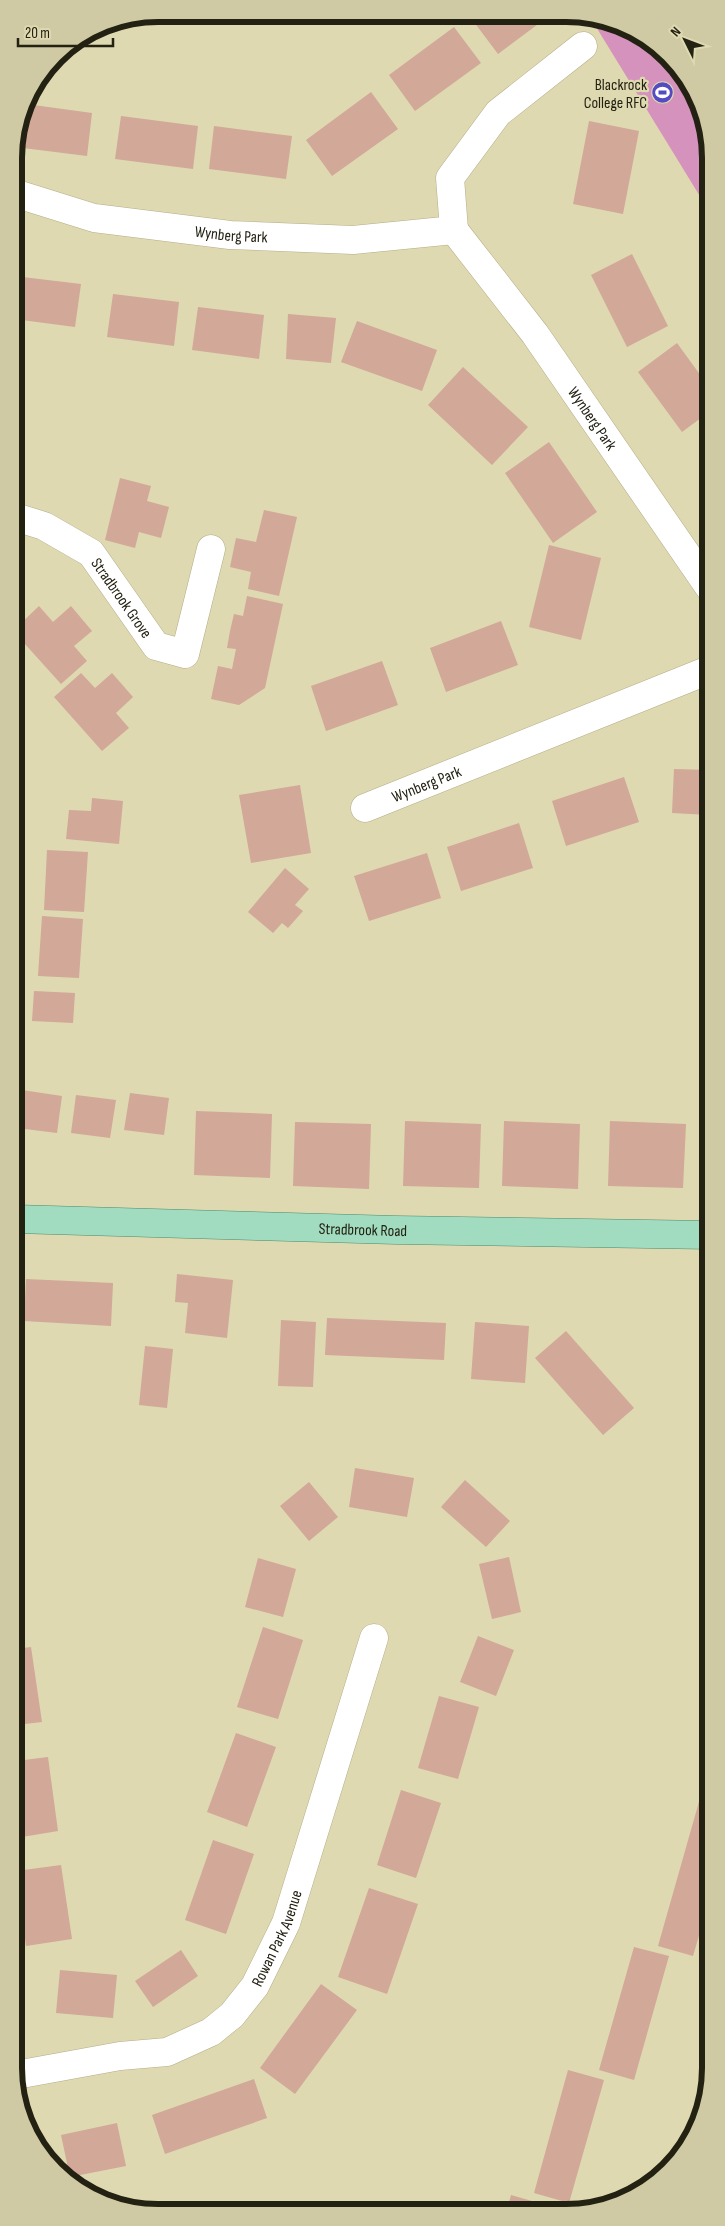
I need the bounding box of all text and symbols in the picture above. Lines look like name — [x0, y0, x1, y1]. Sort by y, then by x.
scale bar — [18, 15, 112, 47]
north arrow — [660, 15, 710, 65]
text: N — [667, 23, 685, 40]
text: 20 m — [25, 24, 50, 43]
place label: Blackrock College RFC — [584, 76, 647, 113]
sports icon: Blackrock College RFC — [651, 81, 675, 105]
street label: Wynberg Park — [194, 223, 268, 248]
street label: Wynberg Park — [563, 384, 620, 454]
street label: Stradbrook Grove — [86, 555, 155, 642]
street label: Wynberg Park — [389, 762, 464, 807]
street label: Stradbrook Road — [318, 1220, 407, 1241]
street label: Rowan Park Avenue — [248, 1888, 307, 1990]

